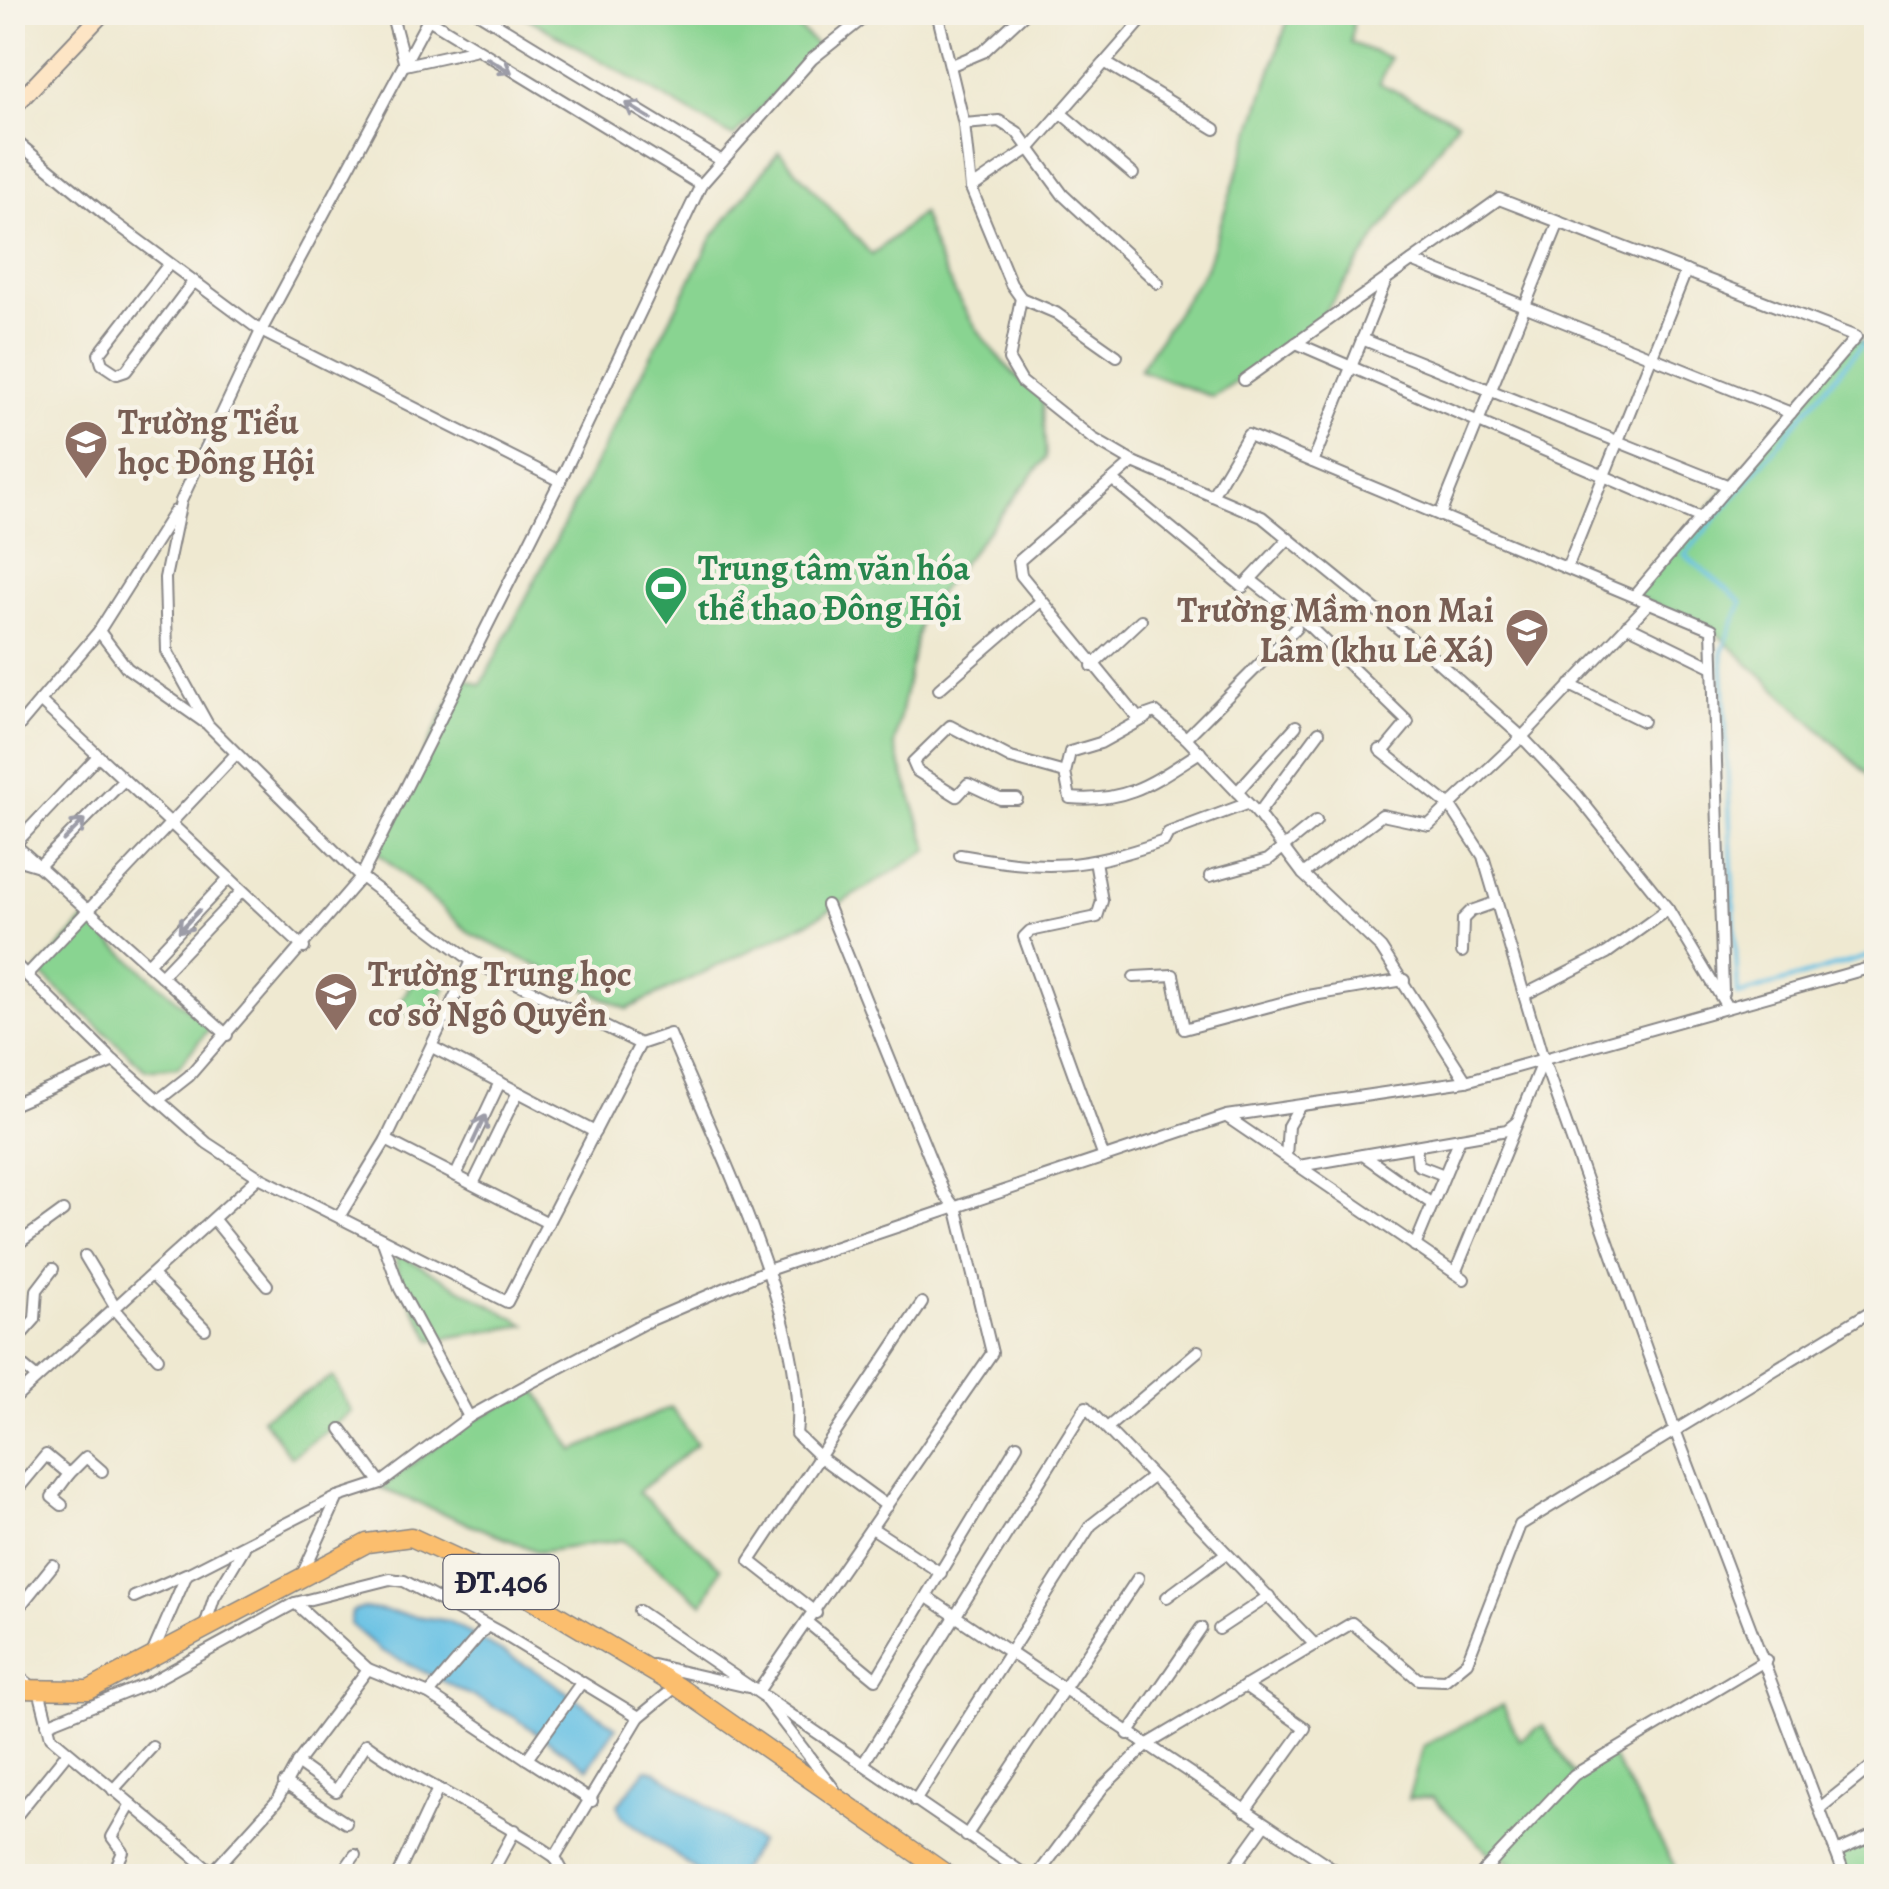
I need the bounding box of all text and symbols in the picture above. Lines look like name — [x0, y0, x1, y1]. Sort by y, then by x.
one-way arrow — [484, 55, 513, 75]
one-way arrow — [624, 101, 653, 121]
place label: Trường Tiểu học Đông Hội — [118, 398, 315, 486]
school or university icon: Trường Tiểu học Đông Hội — [63, 419, 109, 480]
place label: Trung tâm văn hóa thể thao Đông Hội — [698, 544, 970, 632]
sports icon: Trung tâm văn hóa thể thao Đông Hội — [643, 565, 689, 626]
place label: Trường Mầm non Mai Lâm (khu Lê Xá) — [1177, 586, 1494, 674]
school or university icon: Trường Mầm non Mai Lâm (khu Lê Xá) — [1504, 607, 1550, 668]
one-way arrow — [62, 819, 86, 843]
one-way arrow — [178, 908, 201, 933]
place label: Trường Trung học cơ sở Ngô Quyền — [368, 950, 632, 1038]
school or university icon: Trường Trung học cơ sở Ngô Quyền — [313, 971, 359, 1032]
one-way arrow — [470, 1115, 489, 1145]
road number: ĐT.406 — [444, 1555, 558, 1609]

